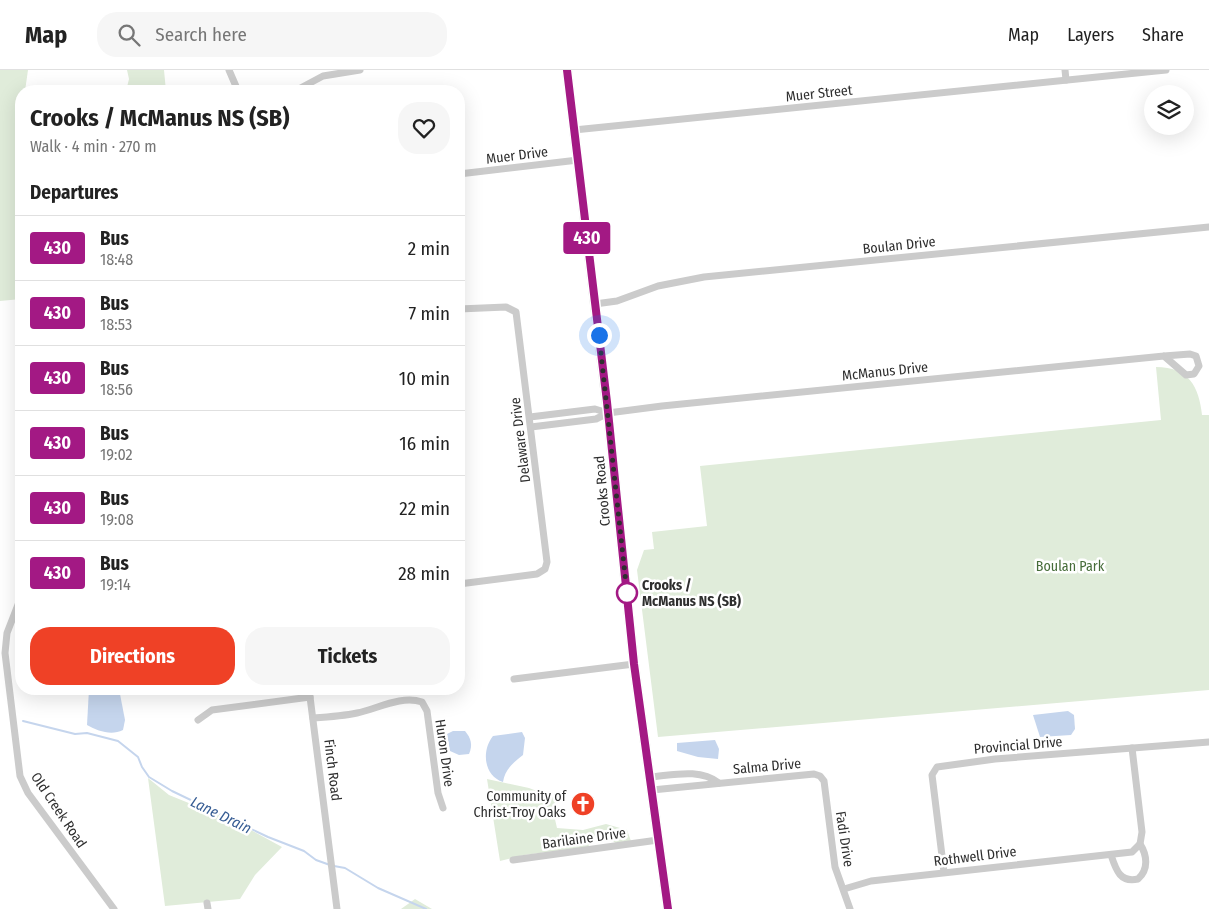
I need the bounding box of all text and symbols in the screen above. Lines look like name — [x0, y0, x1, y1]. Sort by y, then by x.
search box — [97, 12, 447, 57]
text: Map — [25, 21, 67, 49]
icon: search — [115, 21, 143, 49]
text: Search here — [155, 23, 247, 46]
text: Map — [1008, 24, 1039, 46]
text: Layers — [1067, 24, 1114, 46]
text: Share — [1142, 24, 1184, 46]
street label: Muer Street — [785, 82, 854, 105]
map controls — [1144, 85, 1194, 135]
button: layers — [1144, 85, 1194, 135]
button: heart — [398, 102, 450, 154]
text: Crooks / McManus NS (SB) — [30, 104, 289, 132]
text: Walk · 4 min · 270 m — [30, 137, 157, 156]
street label: Muer Drive — [485, 143, 549, 168]
text: Departures — [30, 181, 118, 204]
line badge: 430 — [558, 222, 616, 254]
text: Bus — [100, 227, 129, 250]
text: 430 — [573, 227, 601, 249]
street label: Boulan Drive — [862, 233, 936, 258]
text: 430 — [44, 237, 71, 259]
text: 2 min — [408, 237, 450, 260]
text: 18:48 — [100, 250, 133, 269]
text: Bus — [100, 292, 129, 315]
text: 430 — [44, 302, 71, 324]
text: 7 min — [408, 302, 450, 325]
text: 18:53 — [100, 315, 132, 334]
your location — [587, 323, 612, 348]
text: Bus — [100, 357, 129, 380]
street label: McManus Drive — [841, 359, 929, 384]
text: 430 — [44, 367, 71, 389]
text: 10 min — [399, 367, 450, 390]
text: 18:56 — [100, 380, 133, 399]
street label: Delaware Drive — [507, 396, 534, 483]
text: Bus — [100, 422, 129, 445]
text: 430 — [44, 432, 71, 454]
text: 16 min — [399, 432, 450, 455]
text: 19:02 — [100, 445, 133, 464]
street label: Crooks Road — [591, 455, 614, 527]
text: Bus — [100, 487, 129, 510]
text: 430 — [44, 497, 71, 519]
text: 22 min — [399, 497, 450, 520]
text: 19:08 — [100, 510, 134, 529]
text: Bus — [100, 552, 129, 575]
park label: Boulan Park — [1036, 558, 1105, 575]
text: 430 — [44, 562, 71, 584]
text: 28 min — [398, 562, 450, 585]
text: 19:14 — [100, 575, 131, 594]
place label: Crooks / McManus NS (SB) — [642, 577, 741, 610]
marker: Crooks / McManus NS (SB) — [616, 582, 638, 604]
button: Directions — [30, 627, 235, 685]
button: Tickets — [245, 627, 450, 685]
street label: Huron Drive — [431, 718, 458, 788]
street label: Provincial Drive — [973, 733, 1063, 758]
street label: Finch Road — [320, 738, 345, 802]
street label: Salma Drive — [732, 755, 802, 778]
street label: Old Creek Road — [27, 769, 90, 851]
place label: Community of Christ-Troy Oaks — [473, 788, 568, 821]
church icon: Community of Christ-Troy Oaks — [570, 791, 596, 817]
water label: Lane Drain — [188, 793, 254, 837]
street label: Fadi Drive — [832, 810, 857, 868]
street label: Barilaine Drive — [541, 824, 627, 853]
street label: Rothwell Drive — [933, 843, 1017, 870]

